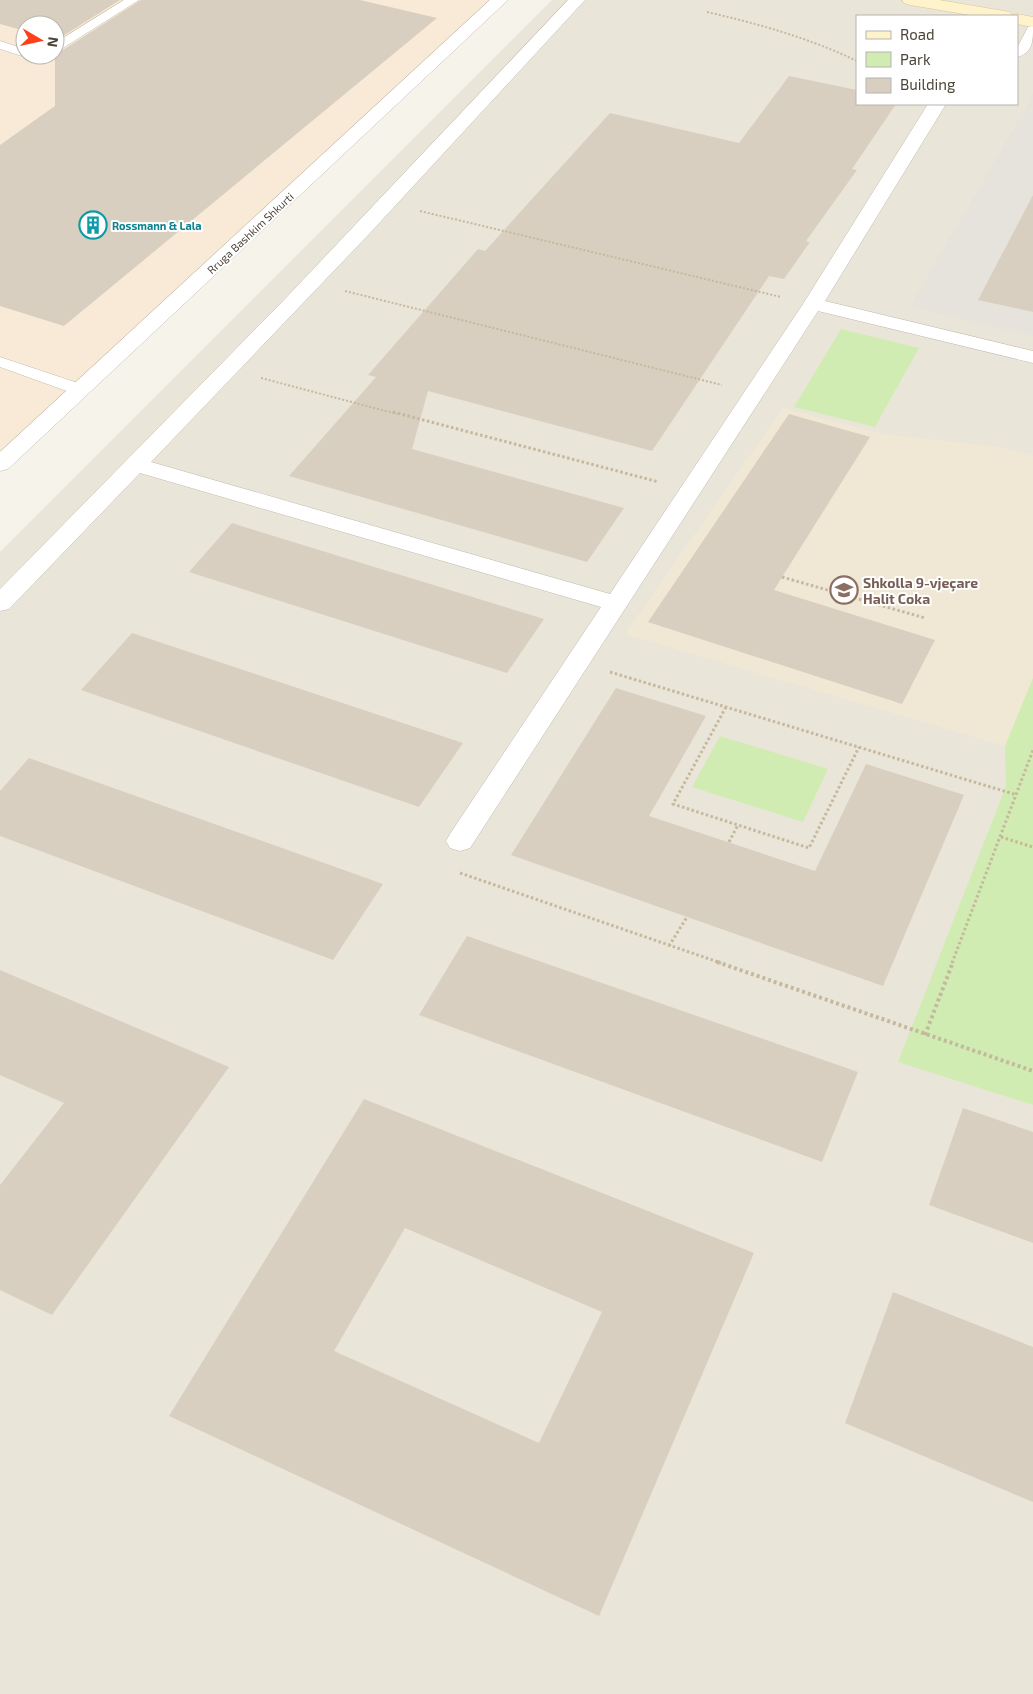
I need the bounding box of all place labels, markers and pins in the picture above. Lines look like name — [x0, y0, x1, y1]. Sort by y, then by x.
building icon: Rossmann & Lala — [78, 210, 108, 240]
place label: Rossmann & Lala — [112, 219, 202, 232]
place label: Shkolla 9-vjeçare Halit Coka — [863, 574, 978, 607]
school or university icon: Shkolla 9-vjeçare Halit Coka — [829, 575, 859, 605]

